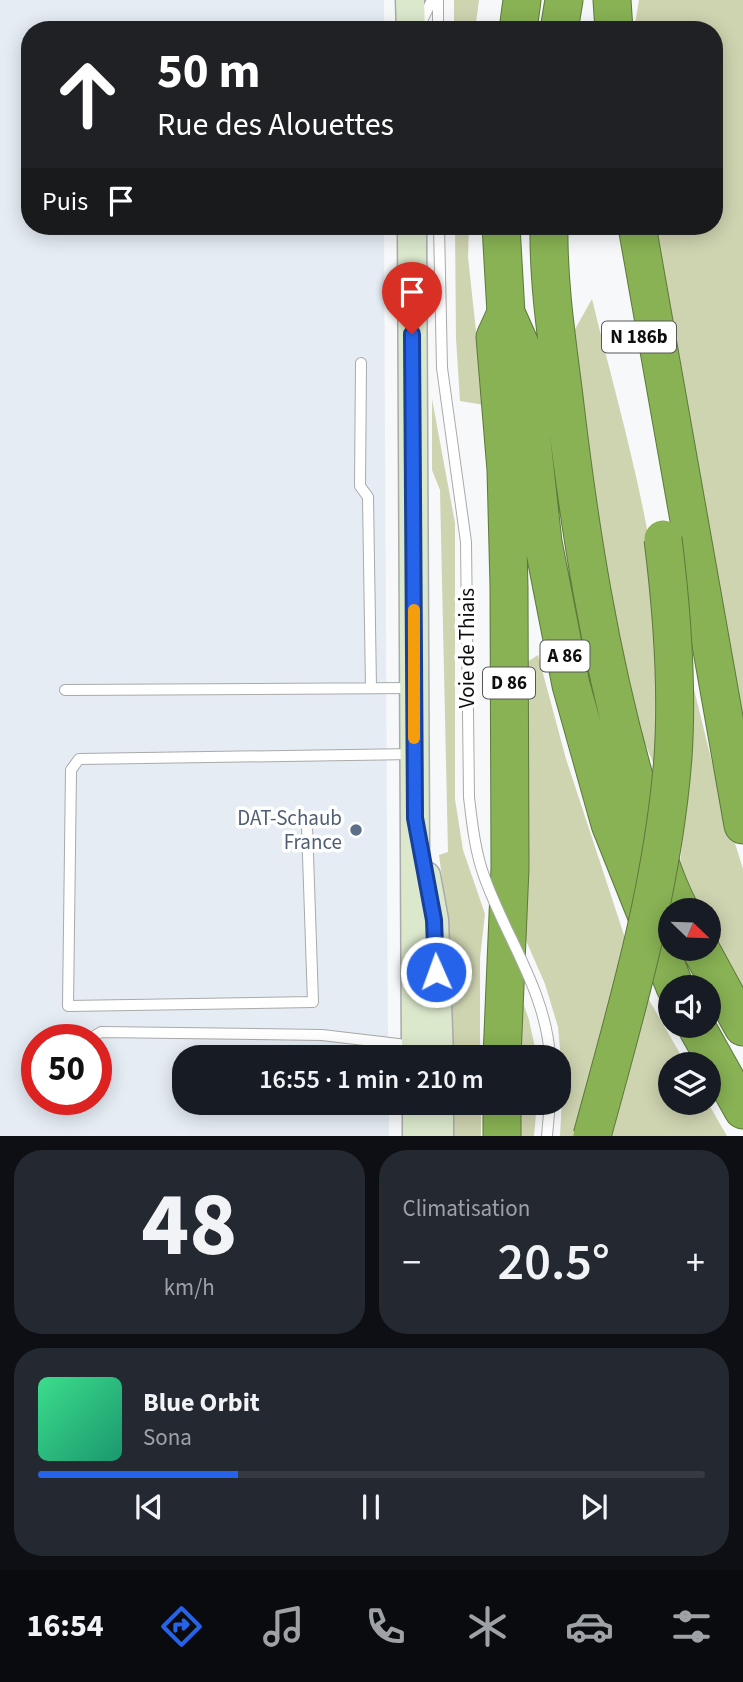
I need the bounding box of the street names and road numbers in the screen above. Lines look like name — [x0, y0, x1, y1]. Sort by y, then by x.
road number: N 186b — [602, 322, 676, 352]
street label: Voie de Thiais — [452, 588, 482, 708]
road number: A 86 — [540, 640, 590, 671]
road number: D 86 — [483, 668, 535, 698]

